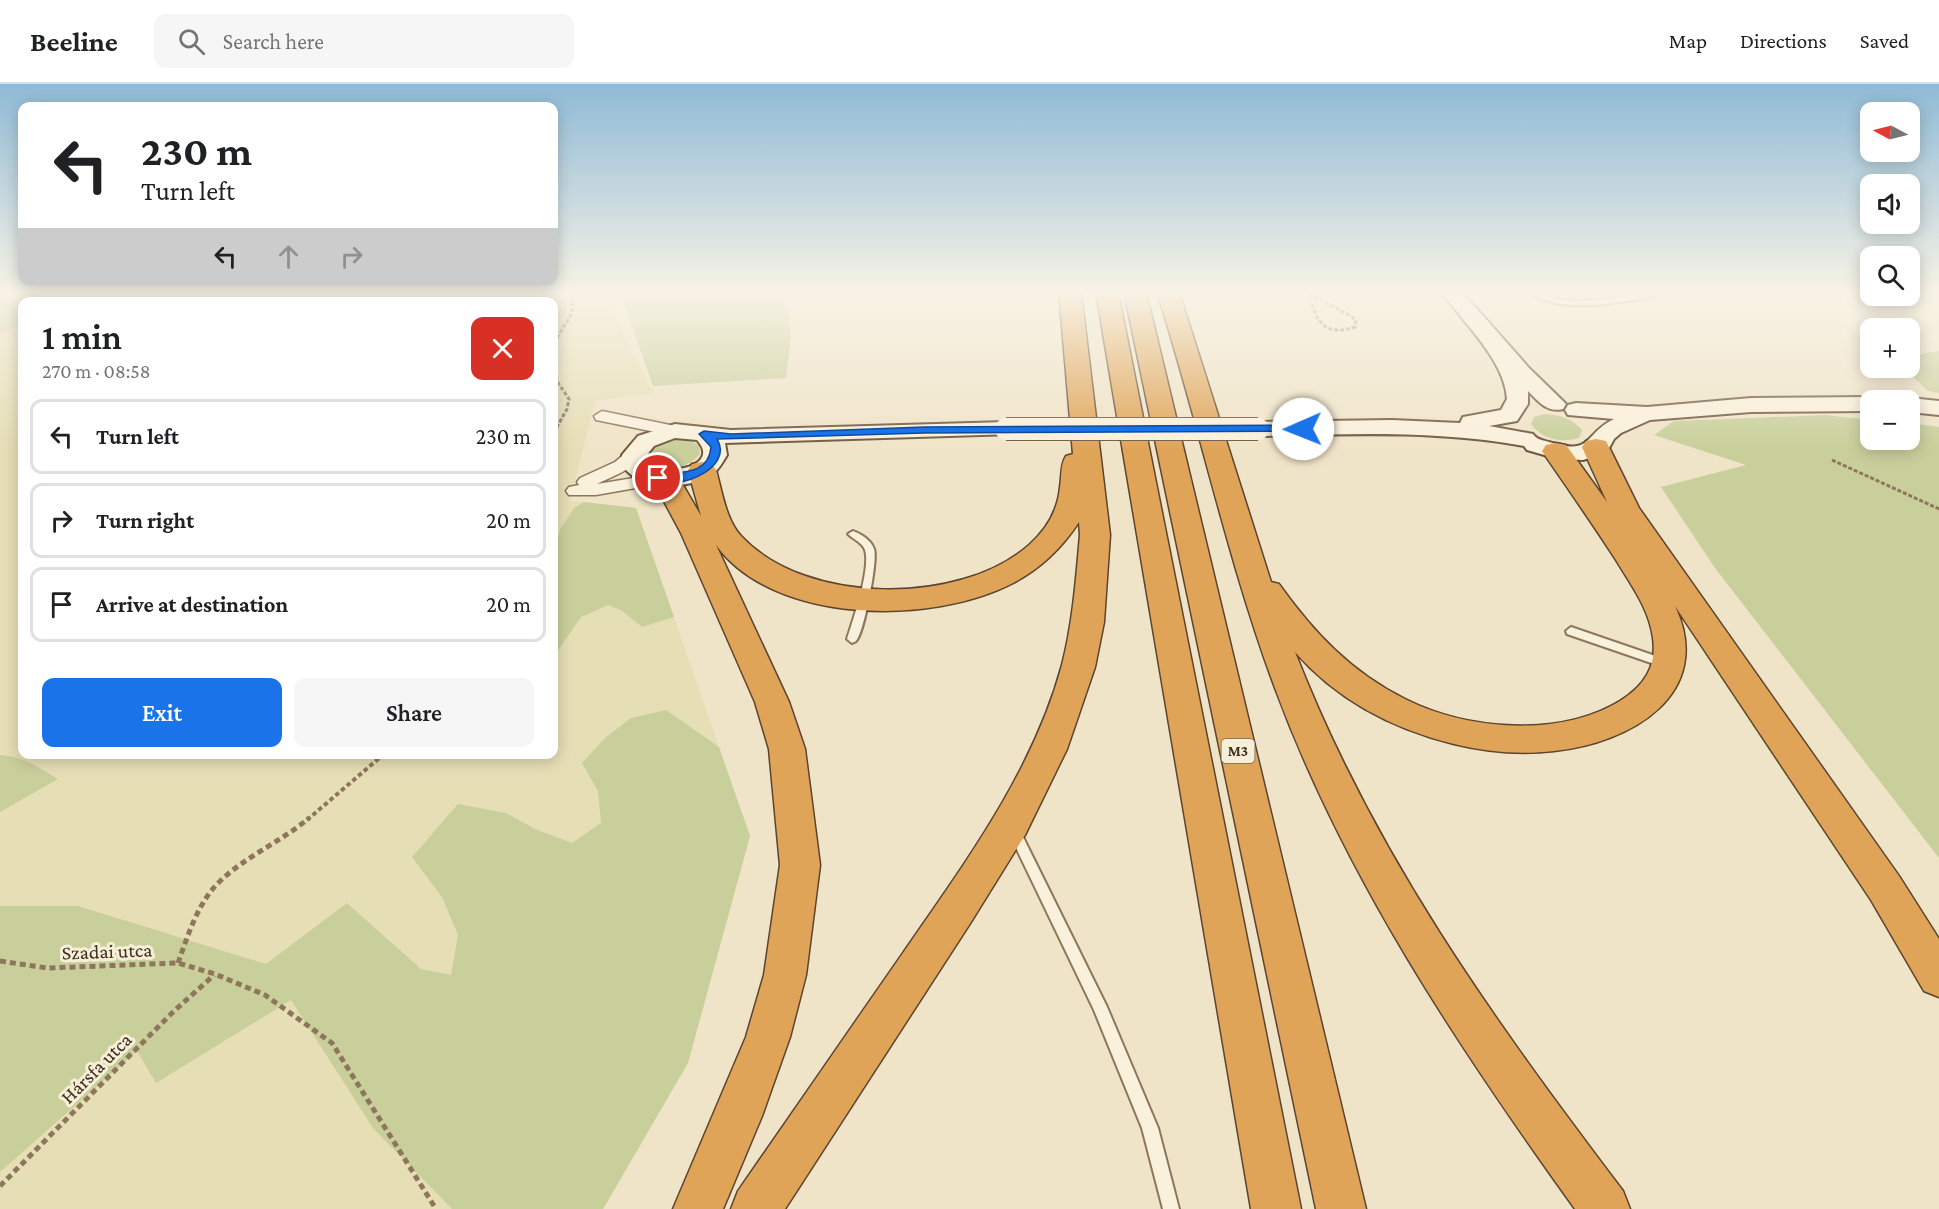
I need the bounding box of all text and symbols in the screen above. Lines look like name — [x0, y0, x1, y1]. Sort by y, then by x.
search box — [154, 14, 574, 68]
icon: search — [175, 25, 208, 58]
text: Beeline — [30, 26, 118, 57]
text: Search here — [223, 29, 324, 54]
text: Map — [1669, 29, 1707, 53]
text: Directions — [1740, 29, 1827, 53]
text: Saved — [1860, 29, 1909, 53]
north arrow — [1860, 102, 1920, 162]
map controls — [1860, 102, 1920, 450]
icon: left — [42, 126, 120, 204]
text: 230 m — [141, 127, 252, 174]
button: sound — [1860, 174, 1920, 234]
text: Turn left — [141, 176, 235, 206]
icon: left — [209, 240, 242, 273]
icon: ahead — [272, 240, 305, 273]
icon: right — [335, 240, 368, 273]
button: search — [1860, 246, 1920, 306]
text: 1 min — [42, 317, 122, 357]
button: close — [471, 317, 534, 380]
button: + — [1860, 318, 1920, 378]
text: 270 m · 08:58 — [42, 360, 150, 382]
button: − — [1860, 390, 1920, 450]
position arrow — [1271, 397, 1335, 461]
icon: left — [45, 420, 78, 453]
text: Turn left — [96, 424, 179, 449]
text: 230 m — [476, 424, 531, 449]
pin — [632, 452, 683, 503]
icon: arrive — [641, 461, 674, 494]
icon: right — [45, 504, 78, 537]
text: Turn right — [96, 508, 194, 533]
text: 20 m — [486, 508, 531, 533]
icon: arrive — [45, 588, 78, 621]
text: Arrive at destination — [96, 592, 288, 617]
text: 20 m — [486, 592, 531, 617]
button: Exit — [42, 678, 282, 747]
button: Share — [294, 678, 534, 747]
road number: M3 — [1222, 739, 1254, 763]
street label: Szadai utca — [61, 938, 153, 964]
street label: Hársfa utca — [56, 1028, 136, 1108]

